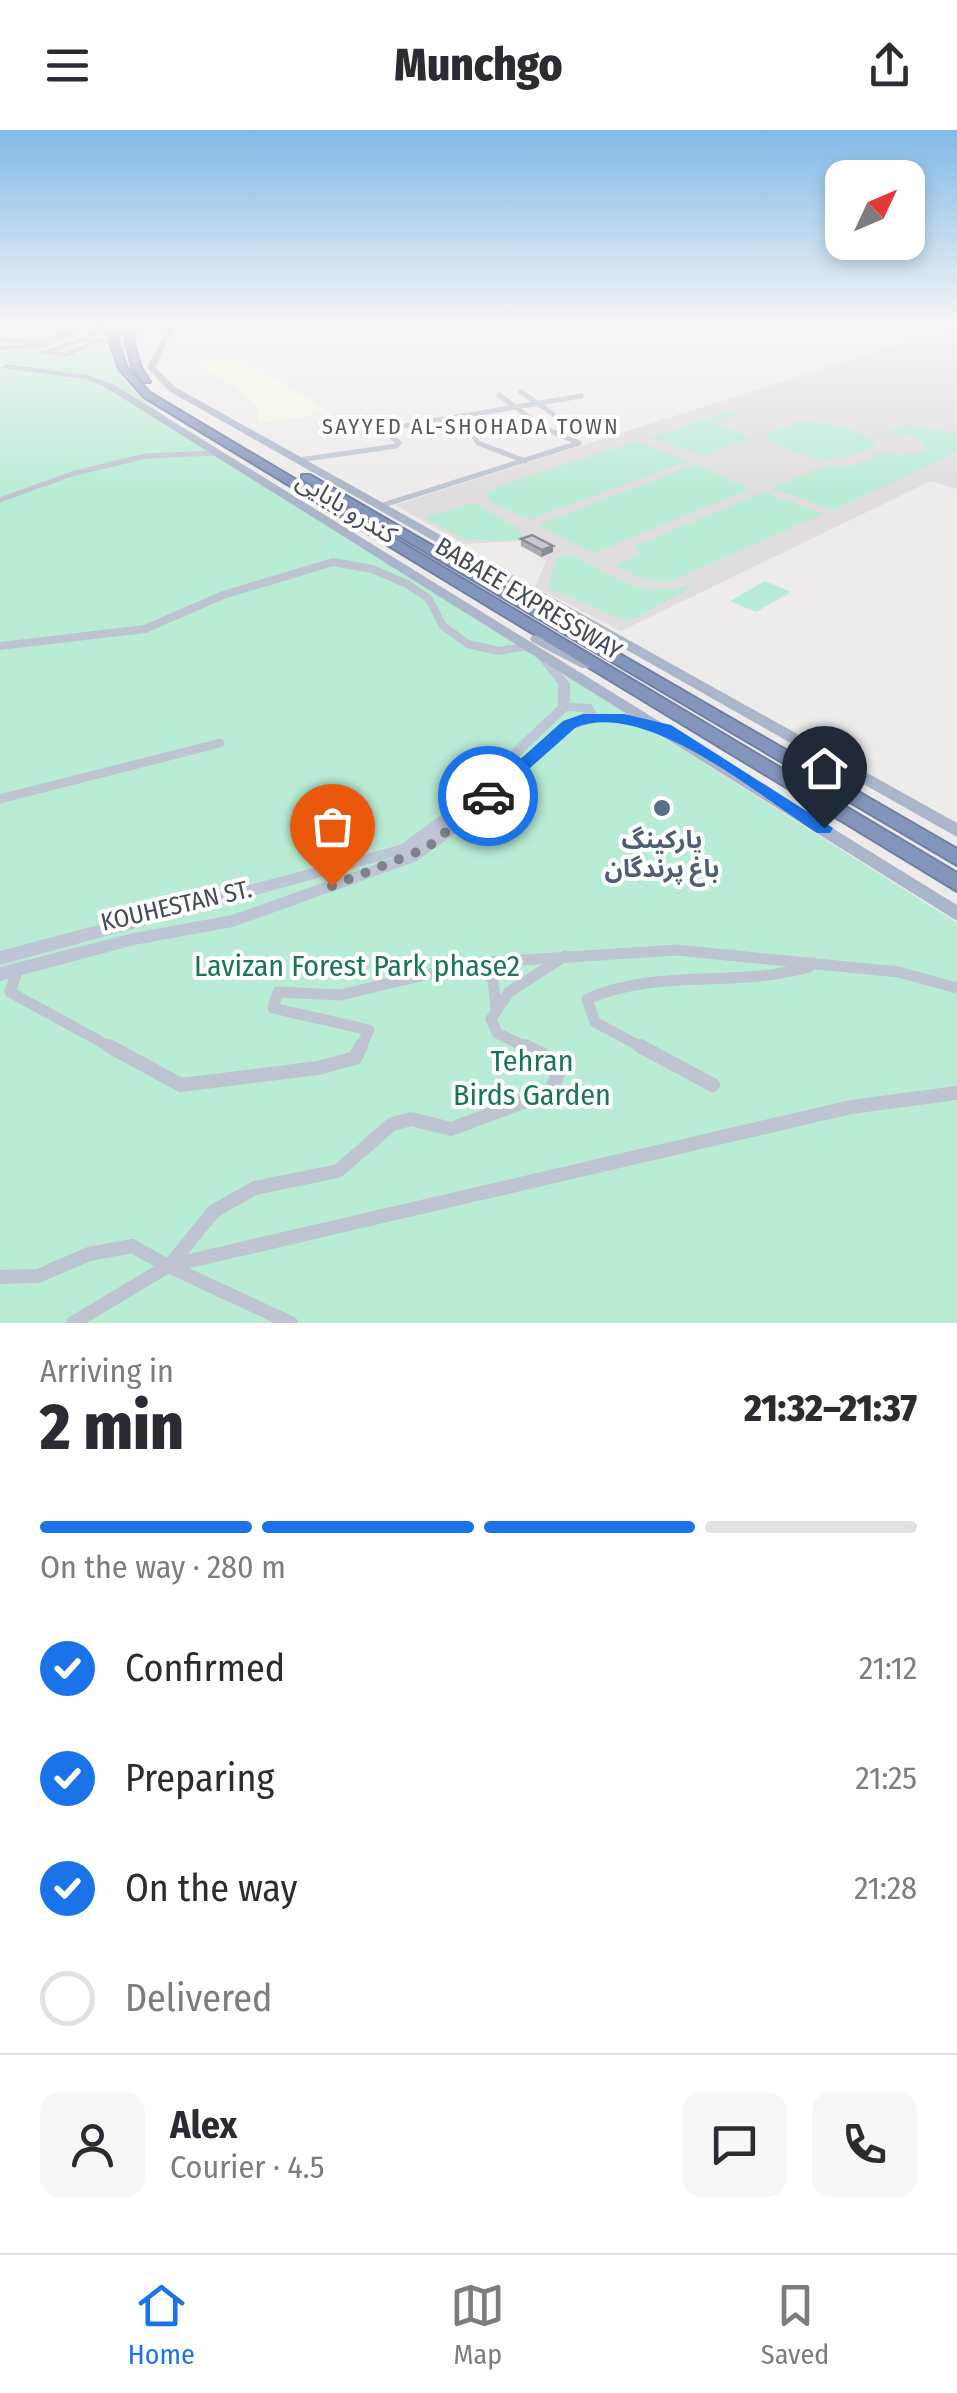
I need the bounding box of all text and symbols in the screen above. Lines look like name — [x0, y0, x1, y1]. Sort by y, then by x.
icon: menu — [40, 38, 95, 93]
text: Munchgo — [394, 38, 563, 92]
icon: share — [862, 38, 917, 93]
north arrow — [825, 160, 925, 260]
map controls — [825, 160, 925, 260]
district label: SAYYED AL-SHOHADA TOWN — [322, 413, 620, 440]
street label: کندرو بابایی — [291, 465, 403, 551]
street label: BABAEE EXPRESSWAY — [430, 531, 628, 667]
pin — [782, 726, 867, 829]
icon: home — [797, 741, 852, 796]
courier — [438, 746, 538, 846]
icon: car — [461, 769, 516, 824]
pin — [290, 784, 375, 887]
marker: پارکینگ باغ پرندگان — [651, 797, 673, 819]
icon: bag — [305, 799, 360, 854]
place label: پارکینگ باغ پرندگان — [605, 825, 719, 887]
street label: KOUHESTAN ST. — [98, 874, 254, 938]
park label: Lavizan Forest Park phase2 — [194, 948, 520, 984]
park label: Tehran Birds Garden — [453, 1043, 611, 1113]
text: Arriving in — [40, 1352, 174, 1390]
text: 21:32–21:37 — [744, 1385, 917, 1431]
text: 2 min — [40, 1388, 184, 1466]
text: On the way · 280 m — [40, 1548, 286, 1586]
icon: check — [40, 1641, 95, 1696]
text: Confirmed — [125, 1645, 285, 1691]
text: 21:12 — [859, 1649, 917, 1687]
icon: check — [40, 1751, 95, 1806]
text: Preparing — [125, 1755, 274, 1801]
text: 21:25 — [856, 1759, 917, 1797]
icon: check — [40, 1861, 95, 1916]
text: On the way — [125, 1865, 297, 1911]
text: 21:28 — [854, 1869, 917, 1907]
text: Delivered — [125, 1975, 272, 2021]
button: person — [40, 2092, 145, 2197]
button: chat — [682, 2092, 787, 2197]
button: phone — [812, 2092, 917, 2197]
text: Alex — [170, 2102, 237, 2148]
text: Courier · 4.5 — [170, 2148, 325, 2186]
tab: Home — [128, 2278, 195, 2371]
tab: Map — [450, 2278, 505, 2371]
tab: Saved — [761, 2278, 829, 2371]

